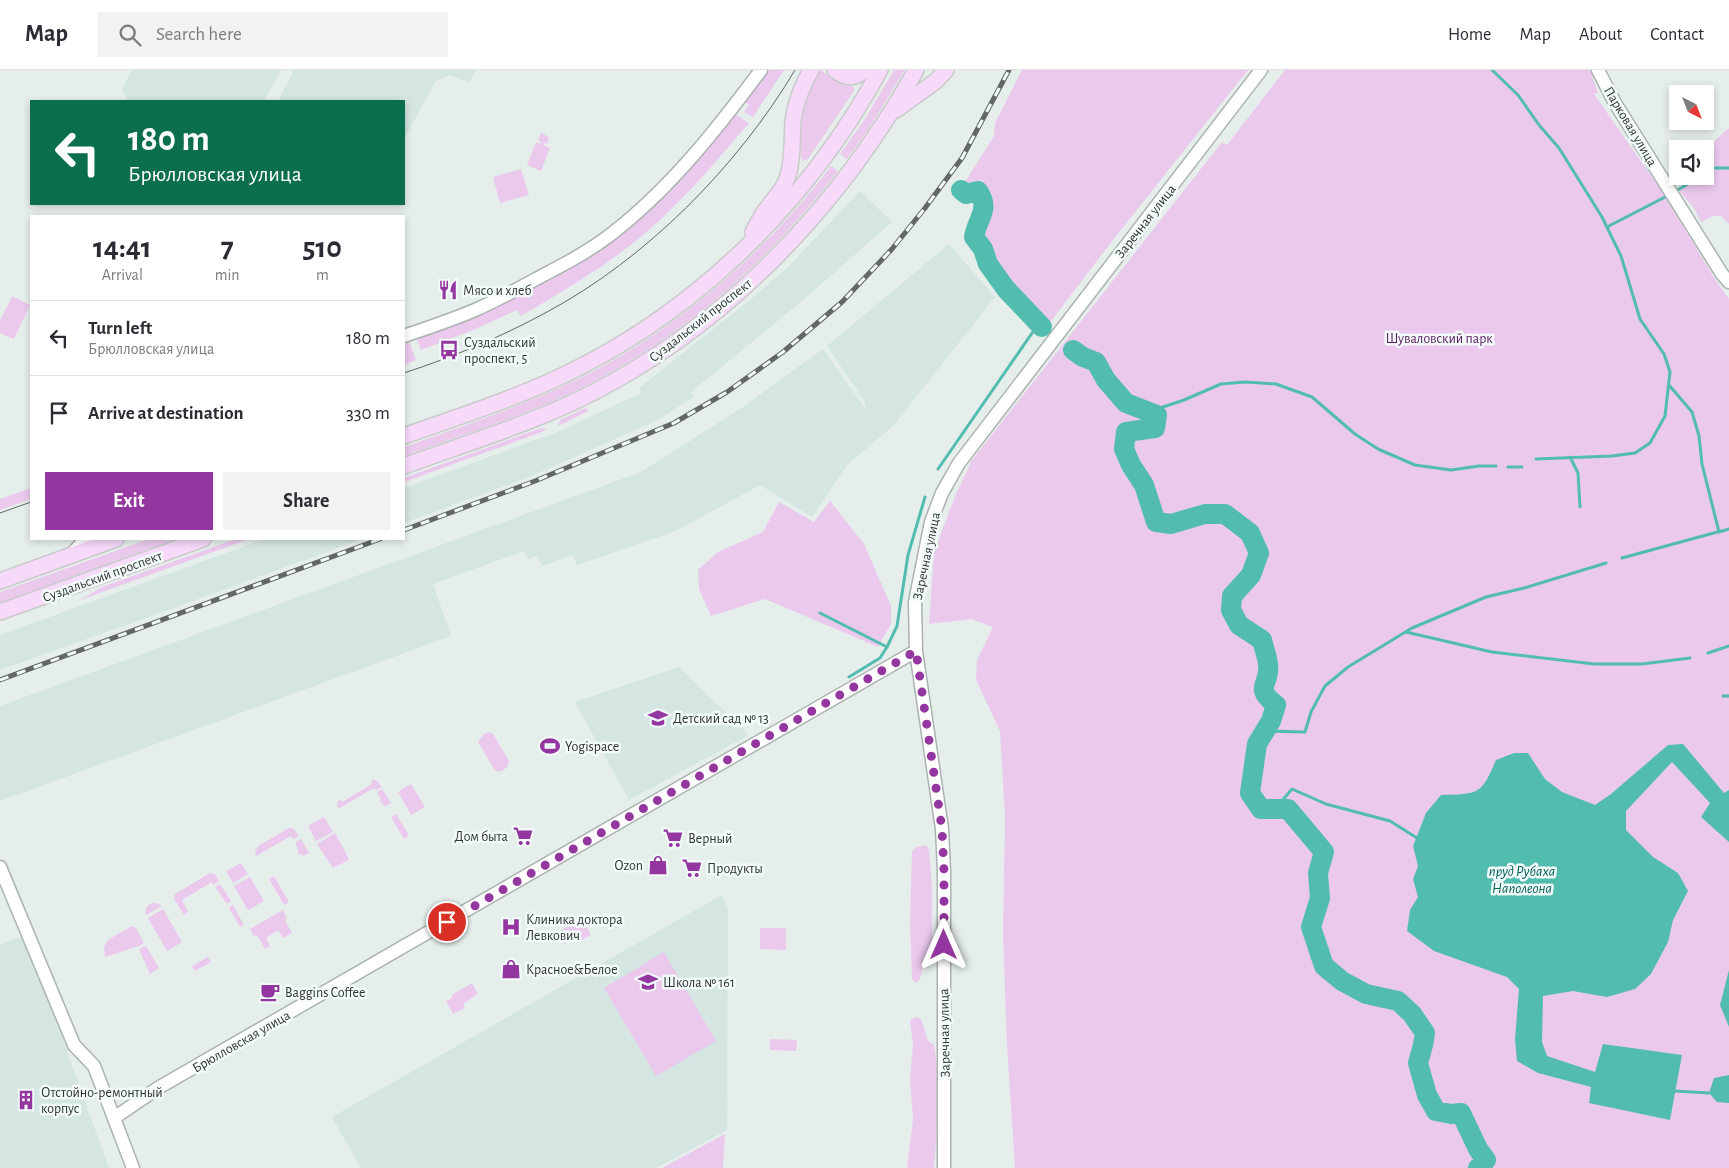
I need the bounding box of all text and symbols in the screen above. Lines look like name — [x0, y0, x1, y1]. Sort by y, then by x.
search box — [98, 12, 448, 57]
icon: search — [116, 21, 144, 49]
text: Map — [25, 22, 68, 46]
text: Search here — [156, 25, 242, 44]
text: Home — [1448, 26, 1491, 44]
text: Map — [1519, 26, 1551, 44]
text: About — [1579, 26, 1622, 44]
text: Contact — [1650, 26, 1704, 44]
street label: Парковая улица — [1601, 84, 1660, 169]
north arrow — [1669, 85, 1714, 130]
map controls — [1669, 85, 1714, 185]
icon: left — [45, 120, 110, 185]
text: 180 m — [128, 122, 210, 157]
button: sound — [1669, 140, 1714, 185]
text: Брюлловская улица — [128, 163, 302, 185]
street label: Заречная улица — [1113, 182, 1179, 261]
text: 14:41 — [93, 233, 152, 263]
text: 7 — [221, 233, 234, 263]
text: 510 — [303, 233, 342, 263]
text: Arrival — [102, 267, 143, 283]
text: min — [215, 267, 240, 283]
text: m — [316, 267, 329, 283]
street label: Суздальский проспект — [647, 276, 755, 365]
restaurant icon: Мясо и хлеб — [437, 279, 459, 301]
place label: Мясо и хлеб — [463, 284, 532, 298]
text: Turn left — [88, 319, 152, 338]
icon: left — [45, 324, 73, 352]
text: 180 m — [346, 329, 390, 348]
park label: Шуваловский парк — [1385, 332, 1493, 346]
place label: Суздальский проспект, 5 — [464, 336, 536, 366]
bus stop icon: Суздальский проспект, 5 — [438, 339, 460, 361]
text: Брюлловская улица — [88, 341, 214, 357]
icon: arrive — [45, 399, 73, 427]
text: Arrive at destination — [88, 404, 244, 423]
text: 330 m — [346, 404, 390, 423]
button: Exit — [45, 472, 213, 530]
button: Share — [223, 472, 390, 530]
street label: Заречная улица — [911, 510, 943, 601]
street label: Суздальский проспект — [41, 548, 165, 605]
school or university icon: Детский сад № 13 — [647, 707, 669, 729]
place label: Детский сад № 13 — [673, 712, 769, 726]
sports icon: Yogispace — [539, 735, 561, 757]
place label: Yogispace — [565, 740, 619, 754]
supermarket icon: Дом быта — [512, 825, 534, 847]
supermarket icon: Верный — [662, 827, 684, 849]
place label: Дом быта — [455, 830, 509, 844]
place label: Верный — [688, 832, 732, 846]
shop icon: Ozon — [647, 854, 669, 876]
supermarket icon: Продукты — [681, 857, 703, 879]
place label: Ozon — [615, 859, 643, 873]
place label: Продукты — [707, 862, 763, 876]
water label: пруд Рубаха Наполеона — [1489, 864, 1555, 896]
pin — [426, 901, 468, 943]
icon: arrive — [433, 908, 461, 936]
place label: Клиника доктора Левкович — [526, 913, 623, 943]
hospital icon: Клиника доктора Левкович — [500, 916, 522, 938]
position arrow — [917, 918, 969, 970]
shop icon: Красное&Белое — [500, 958, 522, 980]
place label: Красное&Белое — [526, 963, 618, 977]
school or university icon: Школа № 161 — [637, 971, 659, 993]
place label: Школа № 161 — [663, 976, 735, 990]
cafe icon: Baggins Coffee — [259, 981, 281, 1003]
place label: Baggins Coffee — [285, 986, 365, 1000]
street label: Заречная улица — [937, 988, 953, 1078]
street label: Брюлловская улица — [190, 1008, 293, 1076]
place label: Отстойно-ремонтный корпус — [41, 1086, 163, 1116]
building icon: Отстойно-ремонтный корпус — [15, 1089, 37, 1111]

